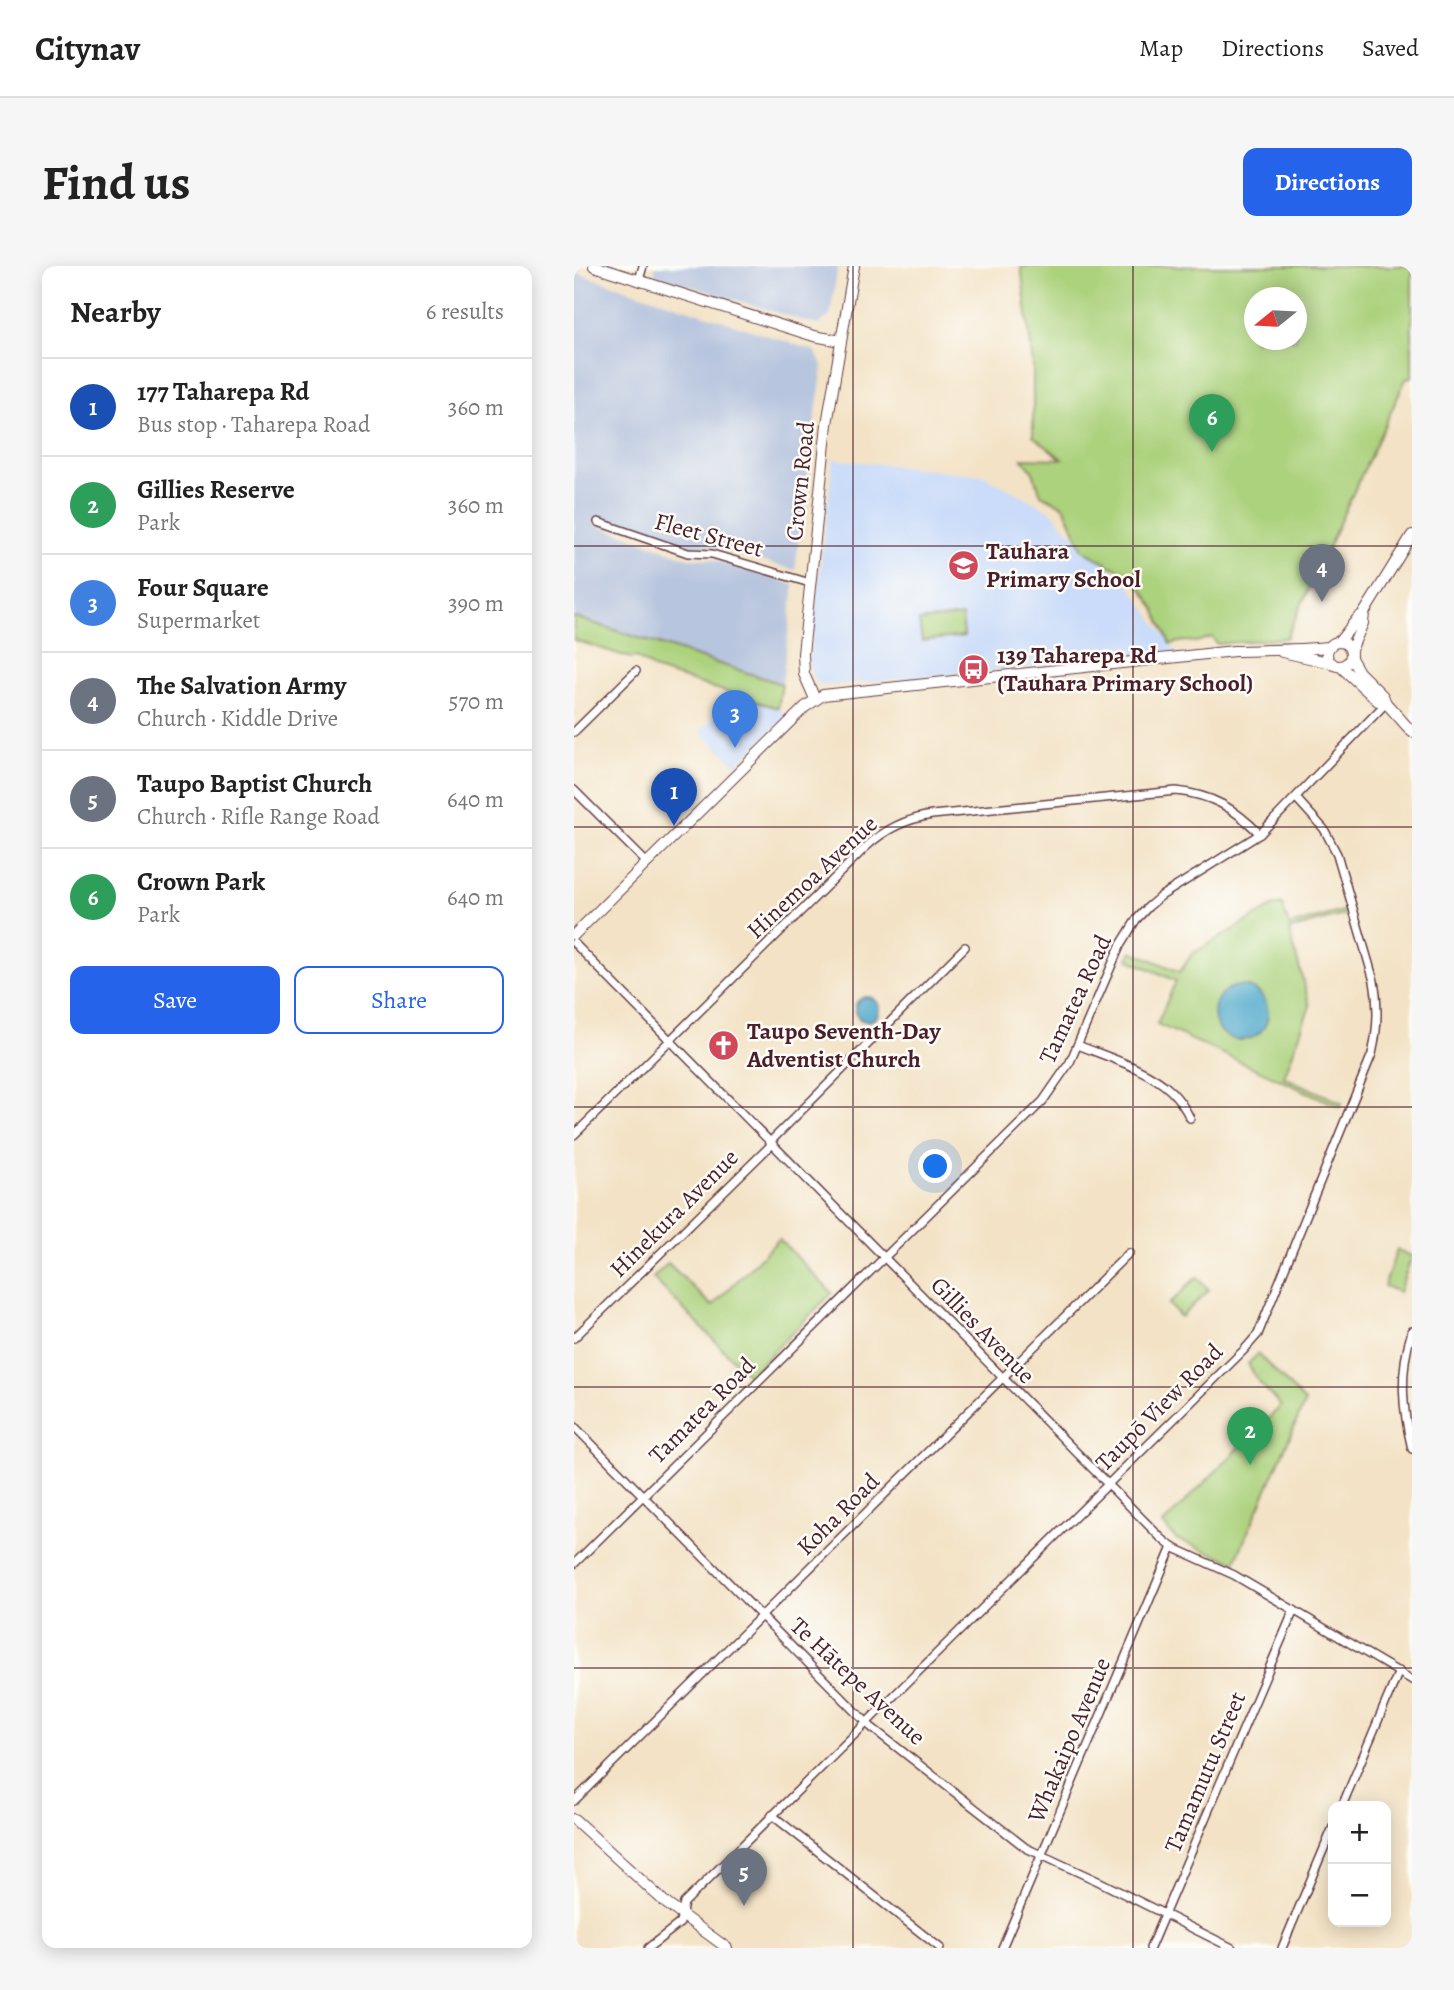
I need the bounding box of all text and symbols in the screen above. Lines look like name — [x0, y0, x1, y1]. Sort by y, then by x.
text: Citynav — [35, 26, 140, 71]
text: Map — [1139, 32, 1183, 64]
text: Directions — [1221, 32, 1324, 64]
text: Saved — [1362, 32, 1419, 64]
button: Directions — [1243, 148, 1412, 216]
text: Find us — [42, 149, 190, 216]
north arrow — [1244, 287, 1307, 350]
text: Nearby — [70, 292, 161, 332]
text: 6 results — [426, 296, 504, 327]
text: 177 Taharepa Rd — [137, 374, 309, 409]
text: 1 — [89, 392, 97, 423]
text: 360 m — [448, 392, 504, 423]
pin: 6 — [1189, 394, 1235, 452]
text: Bus stop · Taharepa Road — [137, 409, 370, 440]
street label: Crown Road — [778, 420, 822, 542]
text: Gillies Reserve — [137, 472, 295, 507]
text: 2 — [87, 490, 99, 521]
text: 360 m — [448, 490, 504, 521]
street label: Fleet Street — [651, 505, 767, 565]
text: Park — [137, 507, 180, 538]
place label: Tauhara Primary School — [986, 535, 1141, 595]
pin: 4 — [1299, 544, 1345, 602]
school or university icon: Tauhara Primary School — [946, 548, 980, 582]
text: Four Square — [137, 570, 269, 605]
text: 3 — [88, 588, 98, 619]
text: 390 m — [448, 588, 504, 619]
text: Supermarket — [137, 605, 260, 636]
place label: 139 Taharepa Rd (Tauhara Primary School) — [997, 639, 1253, 699]
bus stop icon: 139 Taharepa Rd (Tauhara Primary School) — [957, 652, 991, 686]
text: The Salvation Army — [137, 668, 346, 703]
text: 4 — [88, 686, 98, 717]
text: 570 m — [449, 686, 504, 717]
pin: 3 — [712, 690, 758, 748]
text: Church · Kiddle Drive — [137, 703, 338, 734]
text: Taupo Baptist Church — [137, 766, 372, 801]
pin: 1 — [651, 768, 697, 826]
text: 5 — [88, 784, 98, 815]
text: 640 m — [447, 784, 504, 815]
text: Church · Rifle Range Road — [137, 801, 380, 832]
street label: Hinemoa Avenue — [740, 808, 884, 946]
text: Crown Park — [137, 864, 265, 899]
text: 6 — [88, 882, 98, 913]
text: 640 m — [447, 882, 504, 913]
text: Park — [137, 899, 180, 930]
street label: Tamatea Road — [1031, 929, 1119, 1069]
button: Save — [70, 966, 280, 1034]
button: Share — [294, 966, 504, 1034]
place label: Taupo Seventh-Day Adventist Church — [746, 1015, 942, 1075]
church icon: Taupo Seventh-Day Adventist Church — [707, 1028, 741, 1062]
street label: Hinekura Avenue — [603, 1142, 745, 1284]
your location — [918, 1149, 952, 1183]
street label: Gillies Avenue — [924, 1269, 1042, 1391]
street label: Taupō View Road — [1088, 1336, 1230, 1478]
street label: Tamatea Road — [642, 1350, 762, 1470]
pin: 2 — [1227, 1407, 1273, 1465]
street label: Koha Road — [790, 1465, 887, 1562]
street label: Te Hātepe Avenue — [783, 1610, 933, 1752]
street label: Whakaipo Avenue — [1019, 1653, 1118, 1828]
street label: Tamamutu Street — [1157, 1687, 1253, 1857]
map controls — [1328, 1801, 1391, 1927]
button: + — [1328, 1801, 1391, 1864]
pin: 5 — [721, 1848, 767, 1906]
button: − — [1328, 1864, 1391, 1927]

